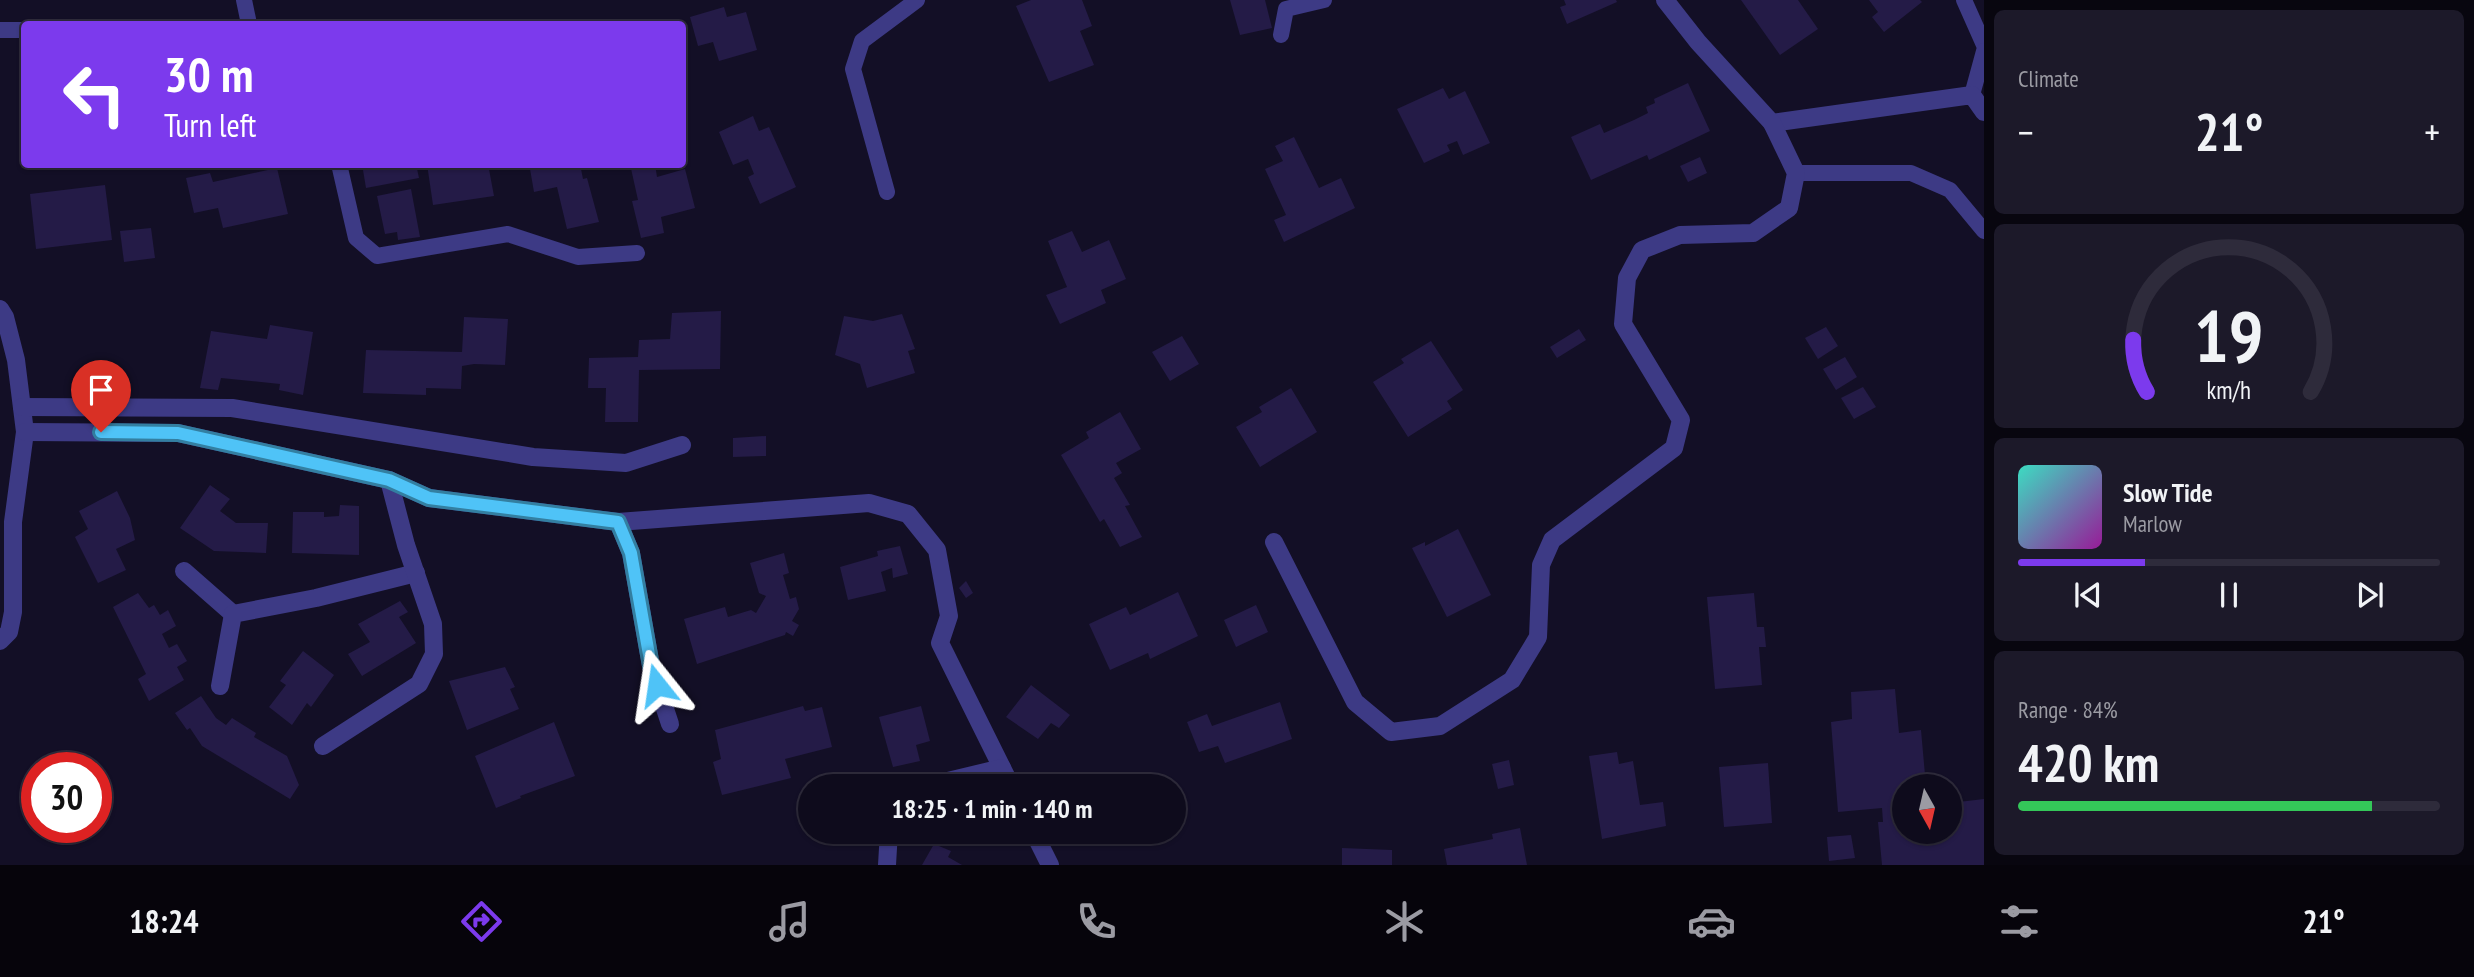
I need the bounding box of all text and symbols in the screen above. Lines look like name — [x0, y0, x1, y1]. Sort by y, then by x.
text: 30 m — [164, 42, 253, 106]
icon: left — [49, 49, 140, 140]
text: Climate — [2018, 64, 2079, 93]
text: 21° — [2195, 98, 2263, 165]
text: Turn left — [164, 104, 256, 146]
text: − — [2018, 107, 2034, 156]
text: + — [2424, 107, 2440, 156]
text: 19 — [2194, 288, 2264, 382]
pin — [71, 360, 131, 432]
icon: arrive — [82, 371, 120, 409]
text: km/h — [2207, 373, 2251, 405]
text: Slow Tide — [2123, 476, 2213, 509]
text: Marlow — [2123, 509, 2182, 538]
icon: previous — [2069, 576, 2107, 614]
icon: pause — [2210, 576, 2248, 614]
icon: next — [2351, 576, 2389, 614]
position arrow — [620, 648, 694, 722]
text: Range · 84% — [2018, 695, 2118, 724]
text: 420 km — [2018, 729, 2159, 796]
speed limit sign: 30 — [21, 752, 112, 843]
north arrow — [1892, 774, 1962, 844]
map controls — [1892, 774, 1962, 844]
text: 18:25 · 1 min · 140 m — [892, 792, 1092, 825]
icon: directions — [457, 897, 506, 946]
icon: music — [765, 897, 814, 946]
icon: phone — [1072, 897, 1121, 946]
icon: climate — [1380, 897, 1429, 946]
icon: car — [1687, 897, 1736, 946]
icon: filters — [1995, 897, 2044, 946]
text: 18:24 — [129, 900, 199, 942]
text: 21° — [2302, 900, 2345, 942]

